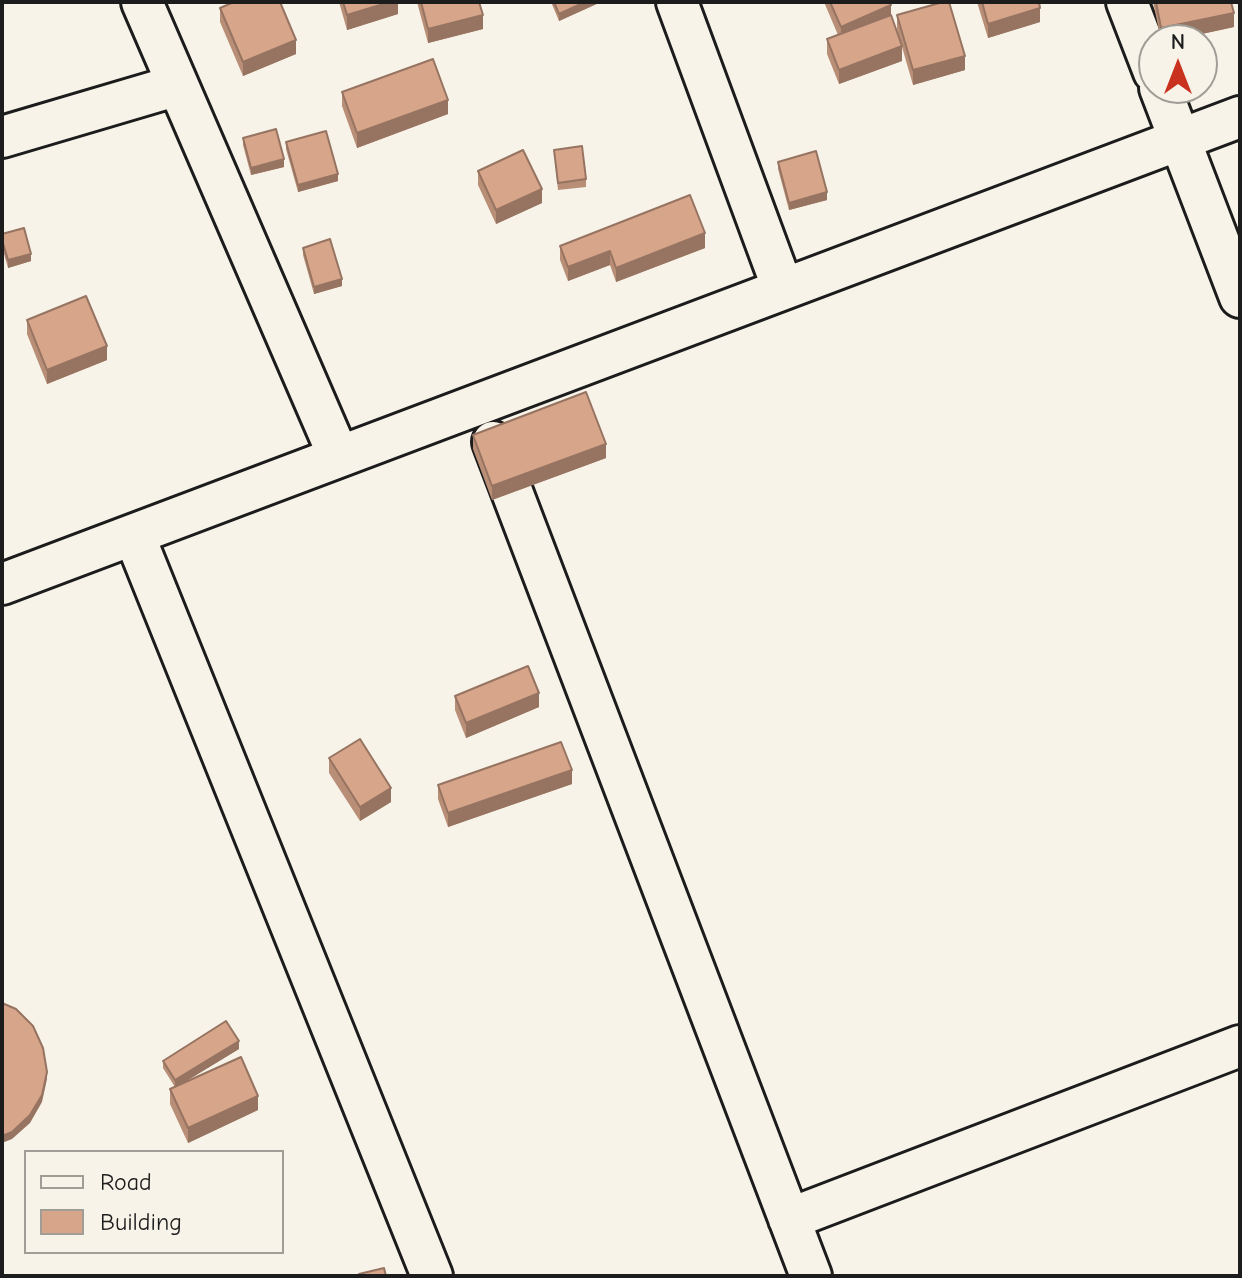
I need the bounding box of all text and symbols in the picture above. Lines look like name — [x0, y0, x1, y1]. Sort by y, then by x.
north arrow — [1138, 24, 1218, 104]
text: N — [1171, 29, 1185, 55]
legend — [24, 1150, 284, 1254]
text: Road — [100, 1168, 152, 1196]
text: Building — [100, 1208, 182, 1236]

